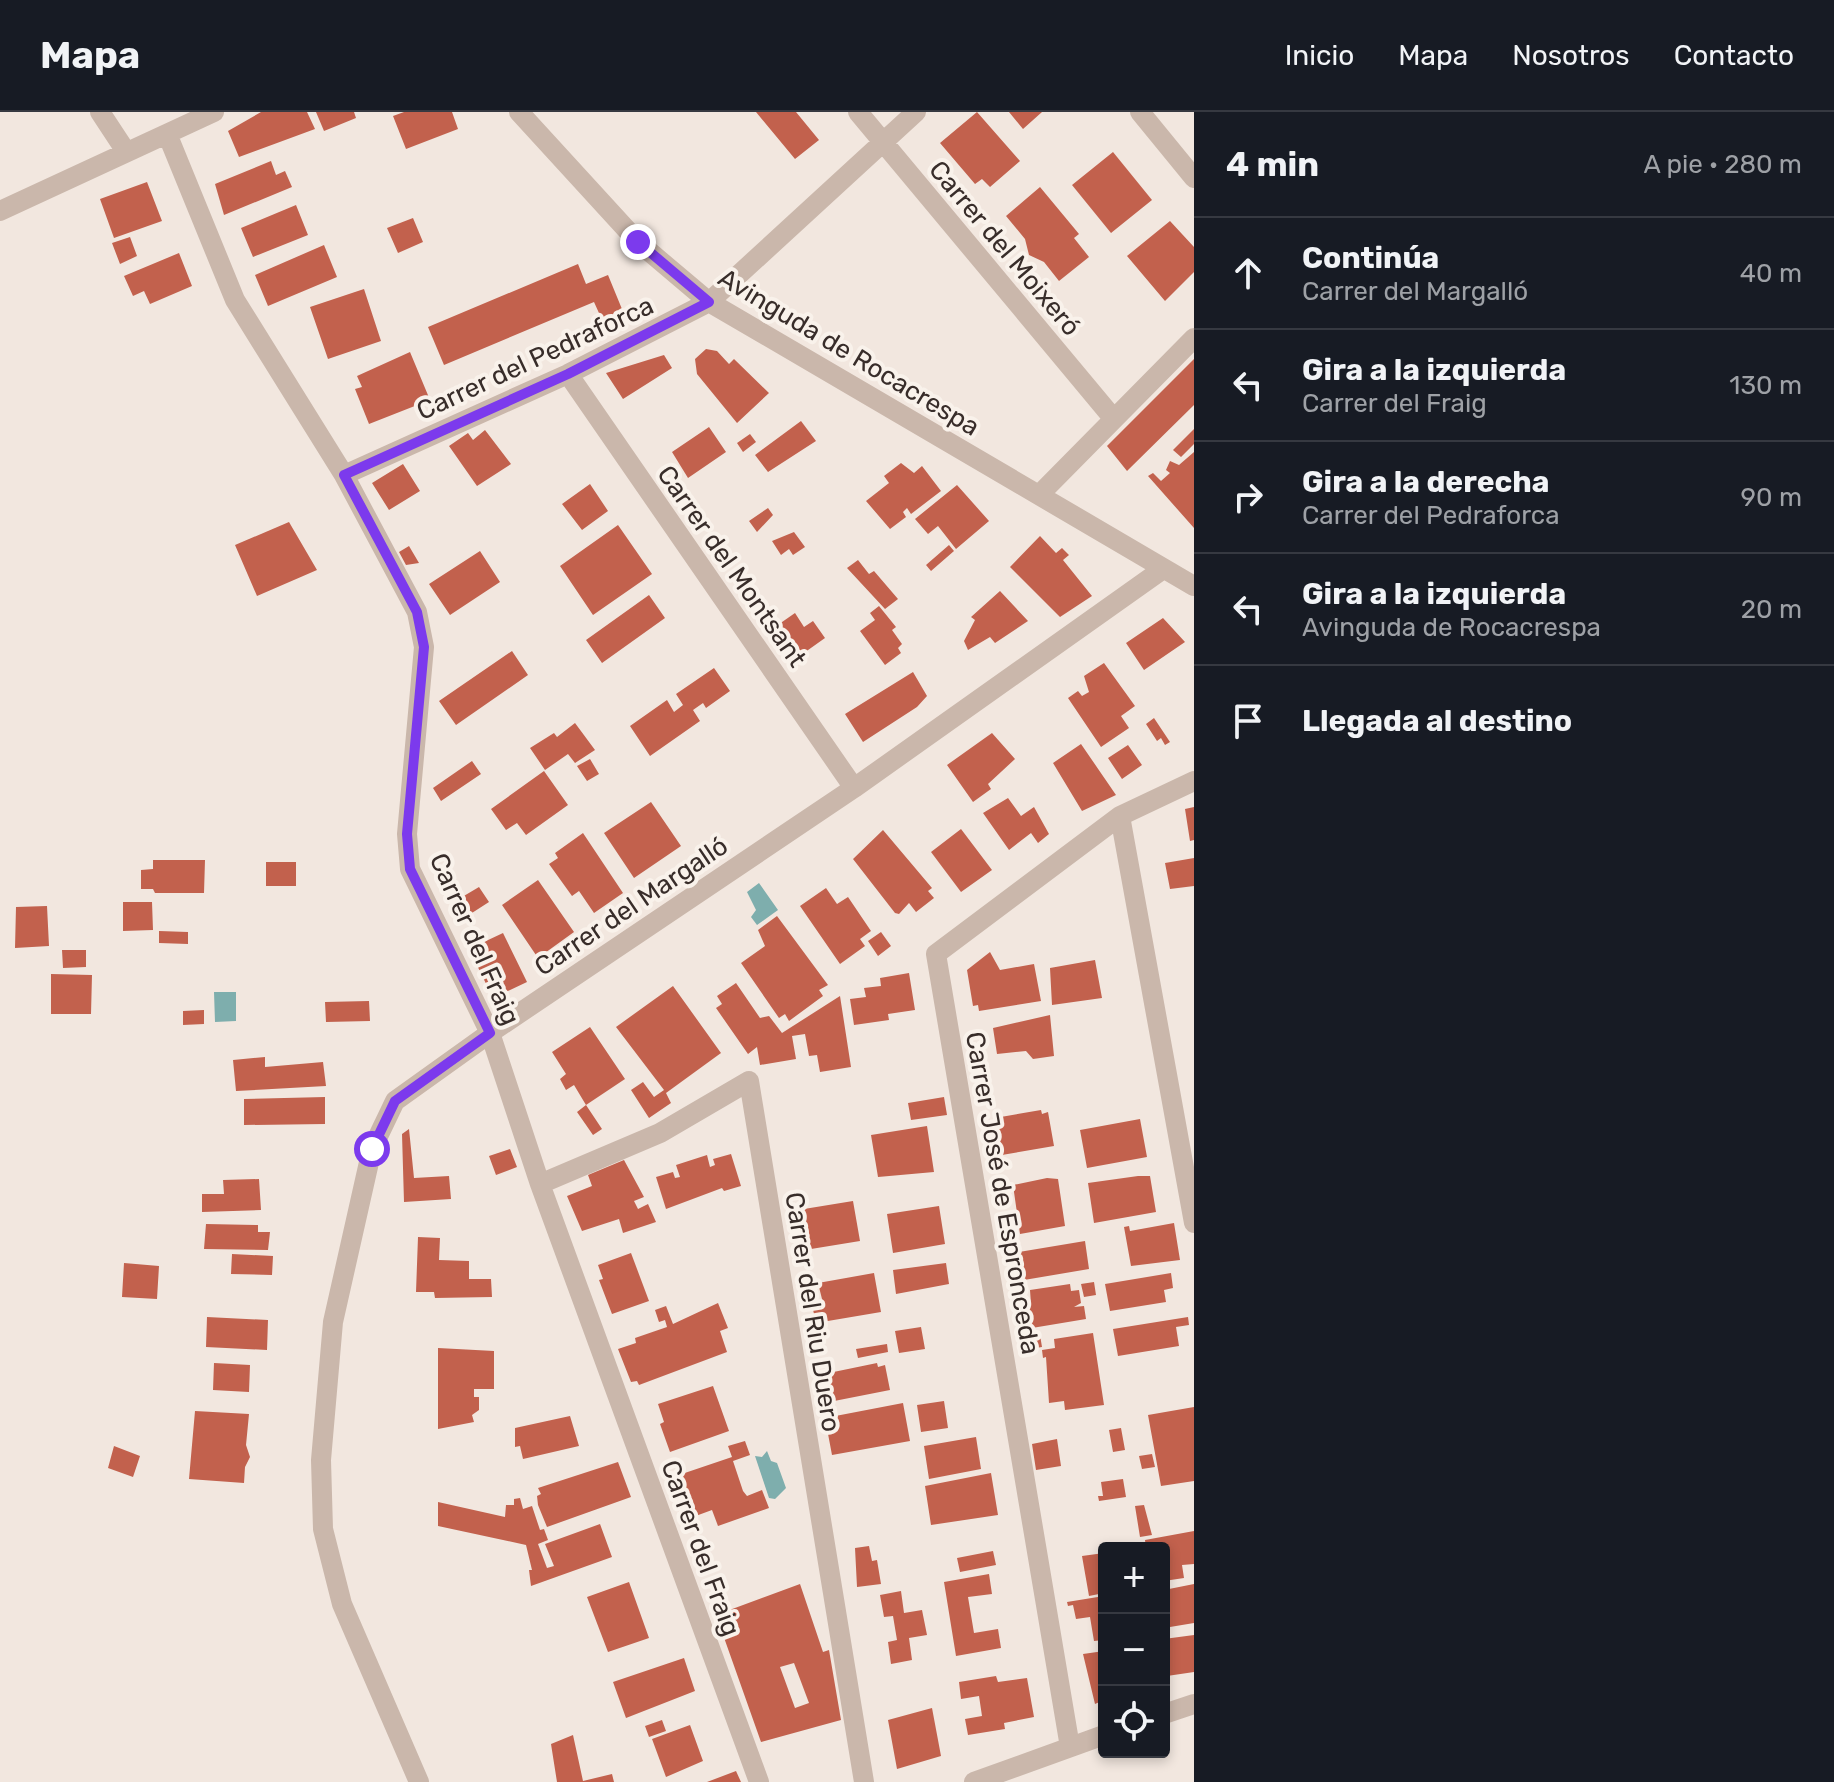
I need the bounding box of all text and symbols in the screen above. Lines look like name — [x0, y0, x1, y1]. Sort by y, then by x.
text: Mapa — [40, 32, 140, 78]
text: Inicio — [1285, 39, 1354, 72]
text: Mapa — [1398, 39, 1468, 72]
text: Nosotros — [1512, 39, 1630, 72]
text: Contacto — [1674, 39, 1794, 72]
text: 4 min — [1226, 144, 1319, 185]
text: A pie · 280 m — [1643, 149, 1802, 180]
street label: Carrer del Moixeró — [922, 155, 1087, 342]
route end — [620, 224, 656, 260]
text: Continúa — [1302, 240, 1439, 276]
icon: ahead — [1226, 251, 1270, 295]
text: 40 m — [1740, 258, 1802, 289]
street label: Avinguda de Rocacrespa — [713, 262, 985, 443]
text: Carrer del Margalló — [1302, 276, 1528, 307]
street label: Carrer del Pedraforca — [412, 290, 658, 427]
text: Gira a la izquierda — [1302, 352, 1566, 388]
icon: left — [1226, 363, 1270, 407]
text: 130 m — [1729, 370, 1802, 401]
text: Carrer del Fraig — [1302, 388, 1487, 419]
street label: Carrer del Montsant — [650, 460, 813, 673]
text: Gira a la derecha — [1302, 464, 1549, 500]
icon: right — [1226, 475, 1270, 519]
text: 90 m — [1741, 482, 1802, 513]
text: Carrer del Pedraforca — [1302, 500, 1560, 531]
text: Gira a la izquierda — [1302, 576, 1566, 612]
icon: left — [1226, 587, 1270, 631]
text: 20 m — [1741, 594, 1802, 625]
text: Avinguda de Rocacrespa — [1302, 612, 1601, 643]
icon: arrive — [1226, 699, 1270, 743]
text: Llegada al destino — [1302, 703, 1572, 739]
street label: Carrer del Margalló — [529, 830, 734, 982]
street label: Carrer del Fraig — [423, 848, 526, 1030]
street label: Carrer José de Espronceda — [959, 1029, 1046, 1357]
route start — [354, 1131, 390, 1167]
street label: Carrer del Riu Duero — [778, 1190, 847, 1434]
street label: Carrer del Fraig — [654, 1456, 747, 1640]
map controls — [1098, 1542, 1170, 1758]
button: + — [1098, 1542, 1170, 1614]
button: − — [1098, 1614, 1170, 1686]
button: locate — [1098, 1686, 1170, 1758]

